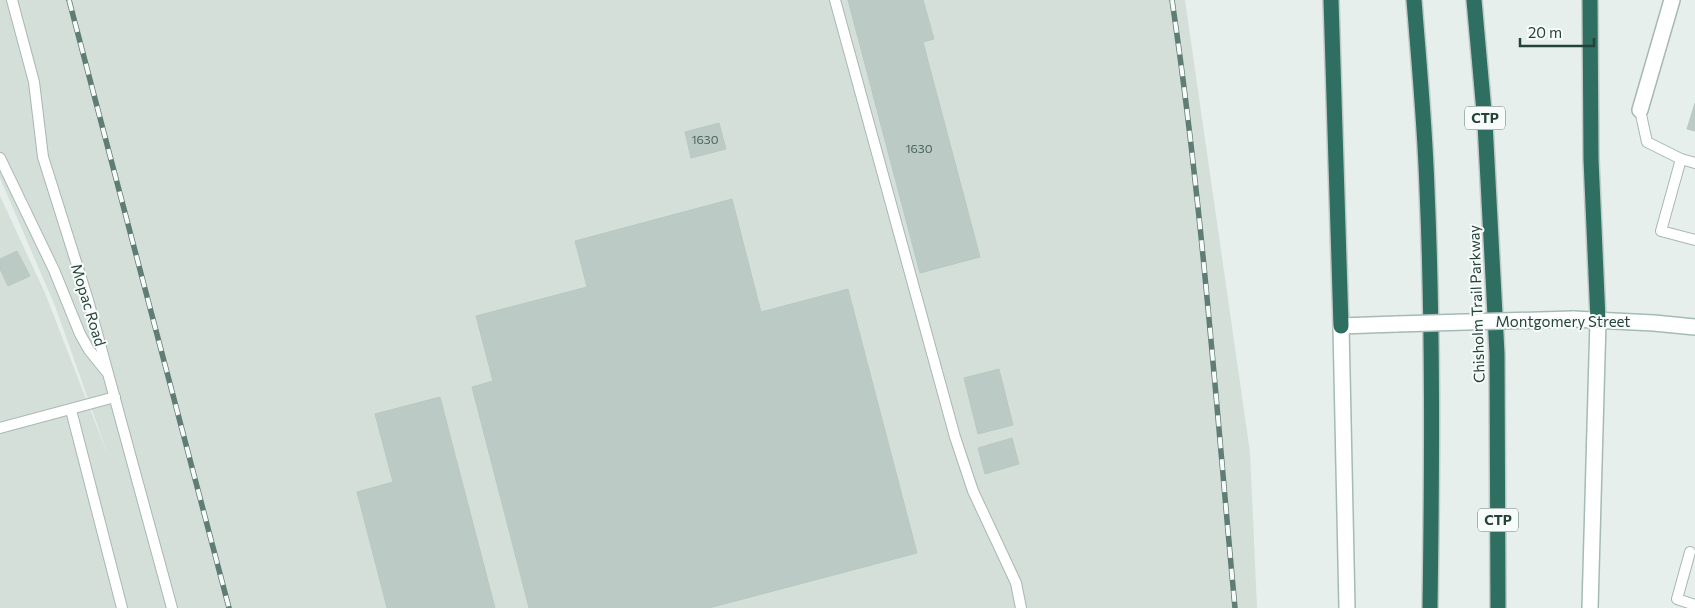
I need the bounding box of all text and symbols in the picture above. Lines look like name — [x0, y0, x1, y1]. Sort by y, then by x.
scale bar — [1520, 15, 1594, 47]
text: 20 m — [1528, 23, 1562, 41]
road number: CTP — [1465, 106, 1505, 130]
house number: 1630 — [691, 132, 719, 146]
house number: 1630 — [905, 141, 933, 155]
street label: Chisholm Trail Parkway — [1464, 224, 1488, 383]
street label: Mopac Road — [68, 261, 110, 348]
street label: Montgomery Street — [1496, 312, 1631, 330]
road number: CTP — [1478, 508, 1518, 532]

